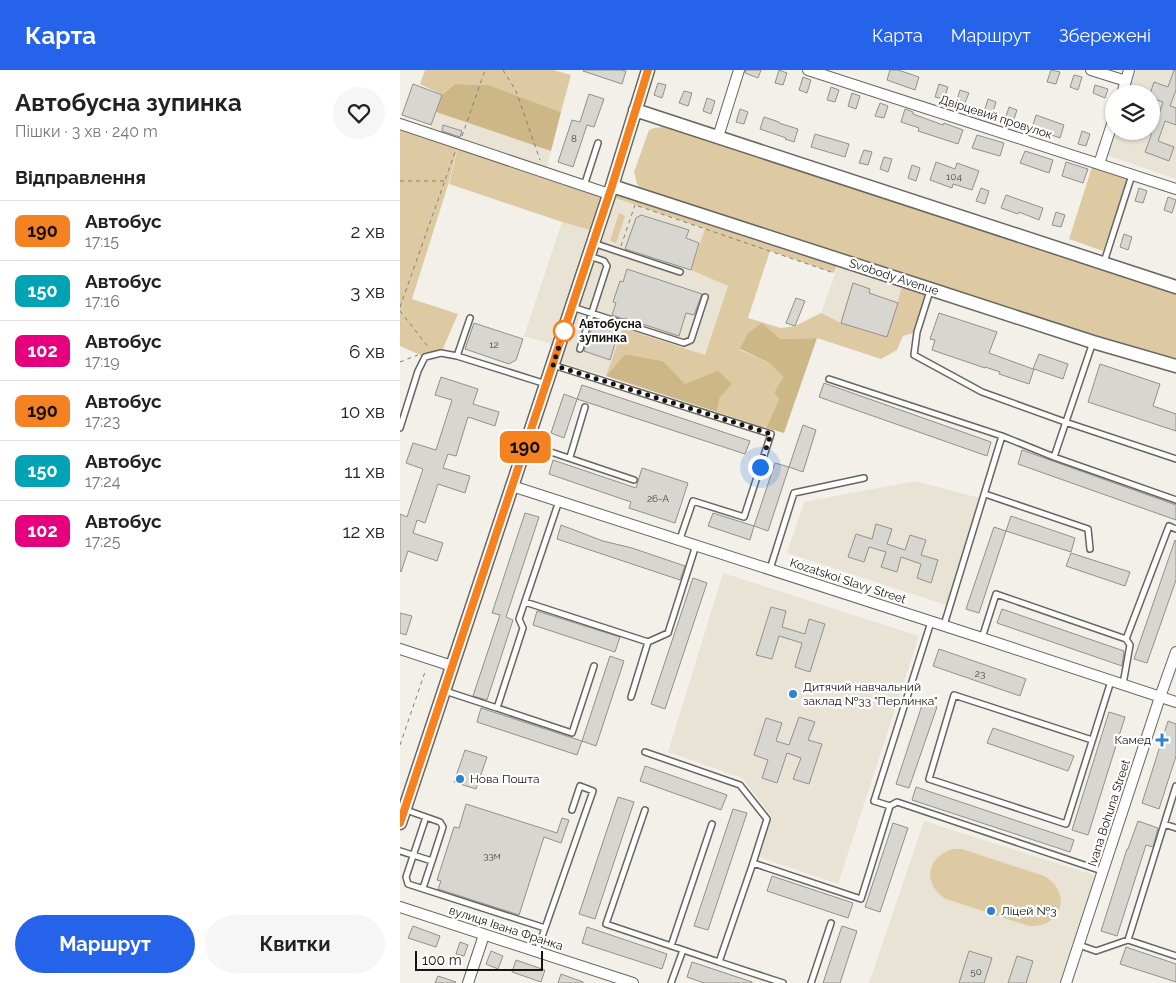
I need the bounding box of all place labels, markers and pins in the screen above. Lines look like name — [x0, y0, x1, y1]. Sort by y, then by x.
place label: Автобусна зупинка — [579, 317, 642, 345]
marker: Автобусна зупинка — [553, 320, 575, 342]
place label: Дитячий навчальний заклад №33 "Перлинка" — [803, 680, 938, 708]
marker: Дитячий навчальний заклад №33 "Перлинка" — [787, 688, 799, 700]
place label: Камед — [1114, 733, 1151, 747]
marker: Камед — [1155, 733, 1169, 747]
place label: Нова Пошта — [470, 772, 539, 786]
marker: Нова Пошта — [454, 773, 466, 785]
place label: Ліцей №3 — [1001, 904, 1057, 918]
marker: Ліцей №3 — [985, 905, 997, 917]

